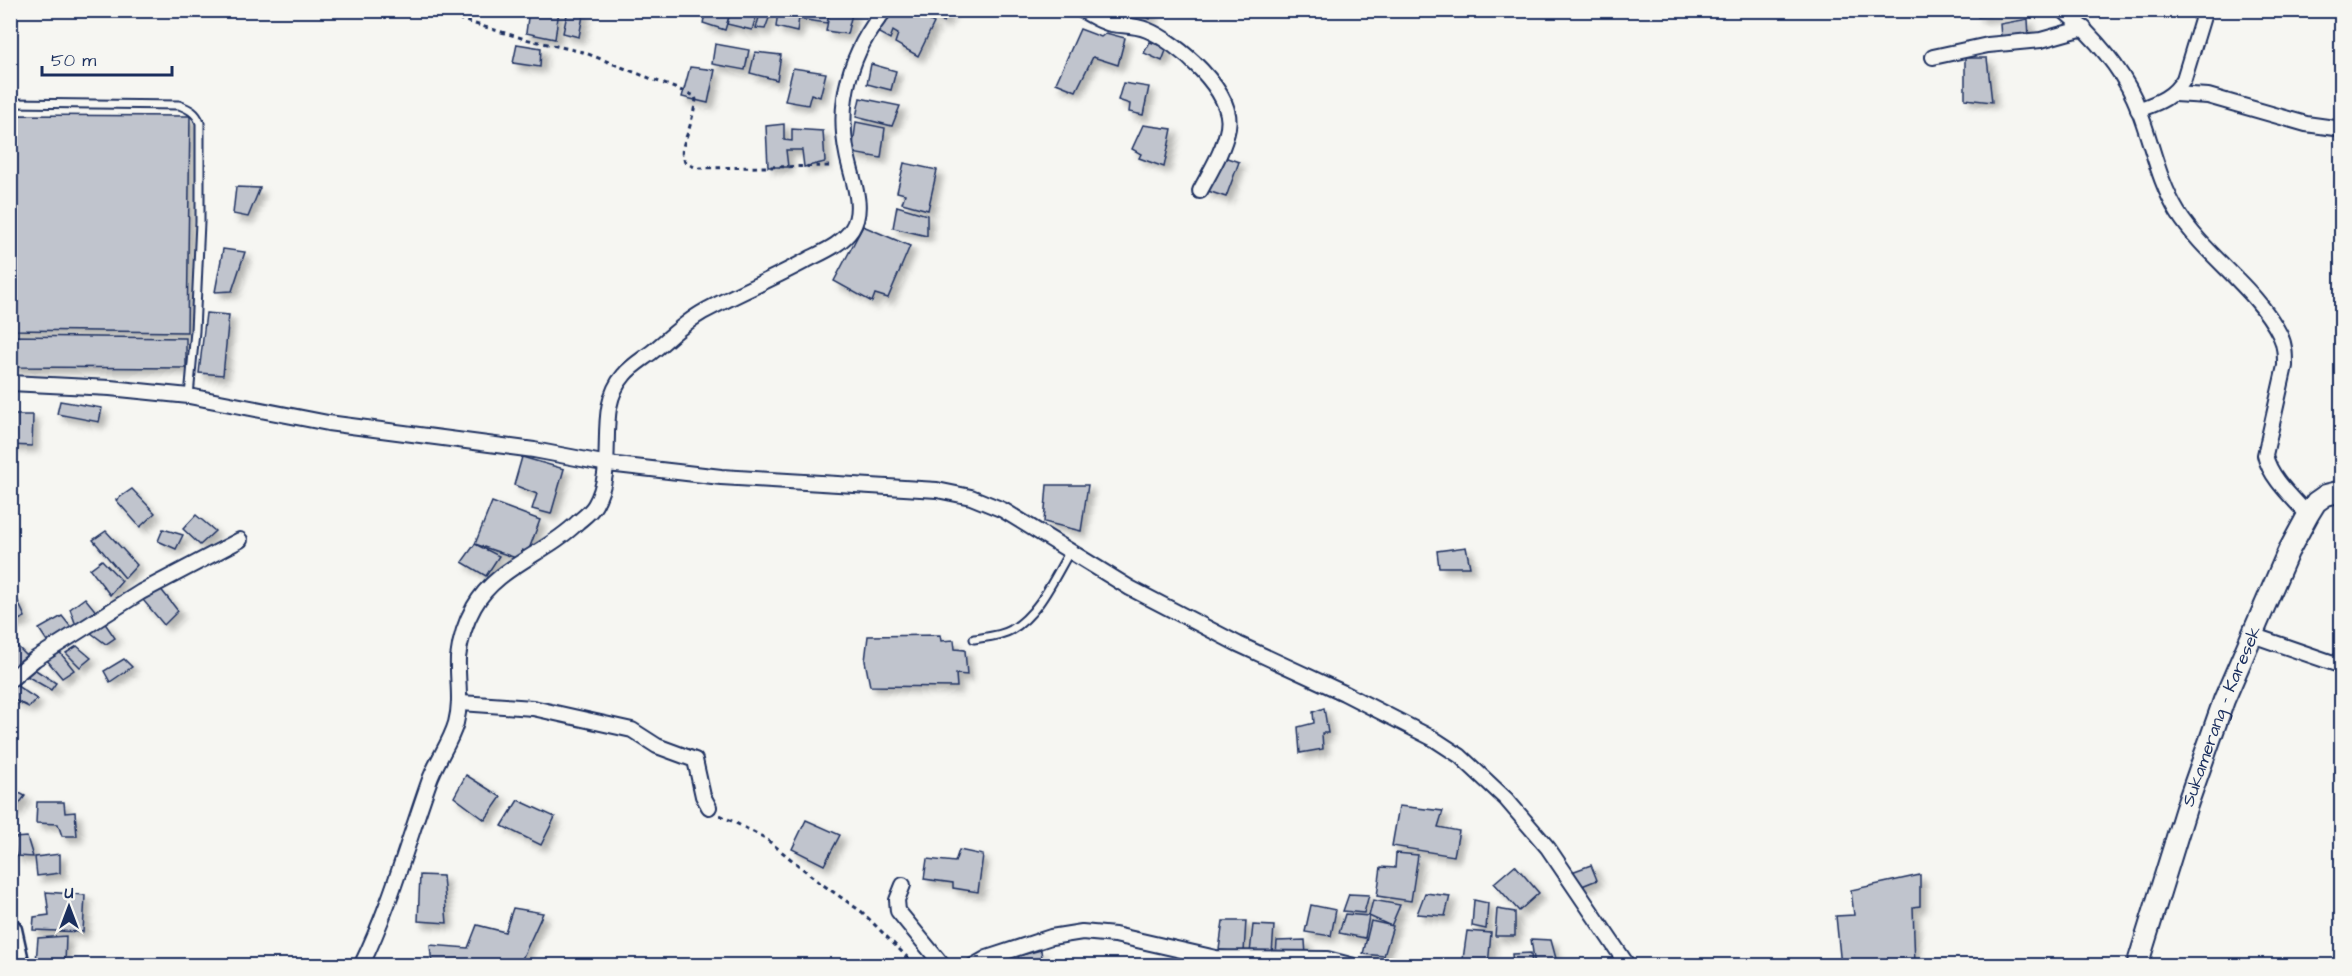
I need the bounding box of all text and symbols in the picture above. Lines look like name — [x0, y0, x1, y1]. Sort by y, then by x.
scale bar — [42, 39, 172, 77]
text: 50 m — [51, 48, 96, 73]
street label: Sukamerang - Karesek — [2175, 622, 2267, 810]
north arrow — [39, 877, 99, 937]
text: U — [65, 882, 74, 904]

